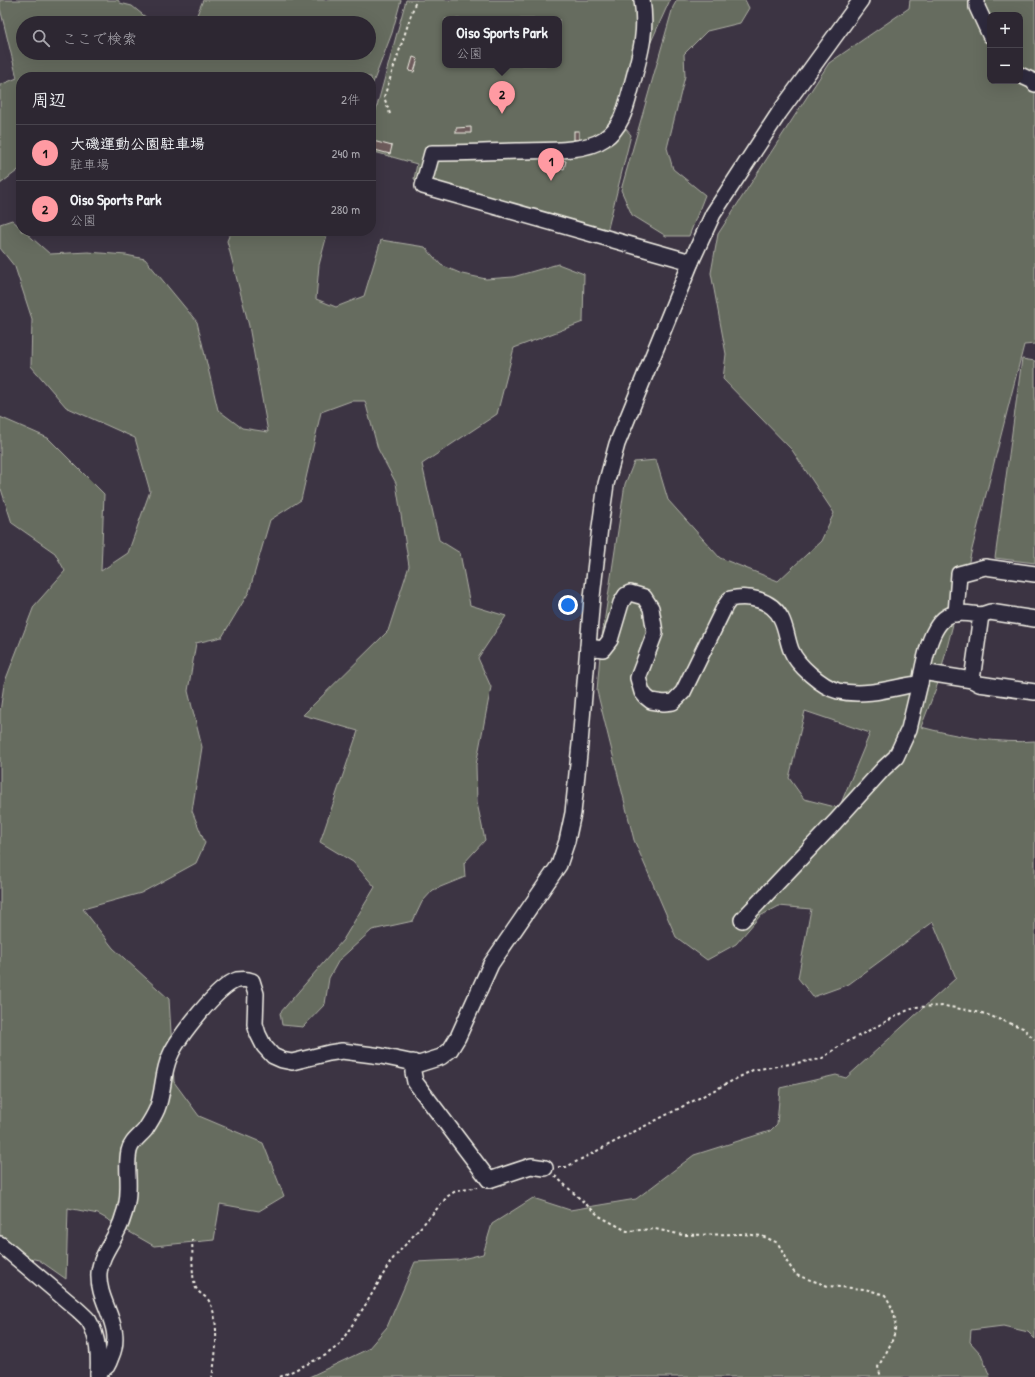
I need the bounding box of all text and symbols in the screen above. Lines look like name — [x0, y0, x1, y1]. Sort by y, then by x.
map controls — [987, 12, 1023, 84]
button: + — [987, 12, 1023, 48]
search box — [16, 16, 376, 60]
popup — [442, 16, 562, 68]
text: Oiso Sports Park — [456, 22, 548, 43]
icon: search — [30, 27, 52, 49]
text: ここで検索 — [62, 28, 137, 49]
text: 公園 — [456, 44, 482, 62]
button: − — [987, 48, 1023, 84]
pin: 2 — [489, 81, 515, 114]
text: 周辺 — [32, 88, 66, 111]
text: 2件 — [341, 90, 360, 108]
text: 大磯運動公園駐車場 — [70, 133, 205, 154]
text: 1 — [43, 144, 47, 162]
text: 240 m — [331, 144, 360, 162]
pin: 1 — [538, 148, 564, 181]
text: 駐車場 — [70, 155, 109, 173]
text: Oiso Sports Park — [70, 189, 162, 210]
text: 2 — [42, 200, 48, 218]
text: 280 m — [331, 200, 360, 218]
text: 公園 — [70, 211, 96, 229]
your location — [558, 595, 578, 615]

